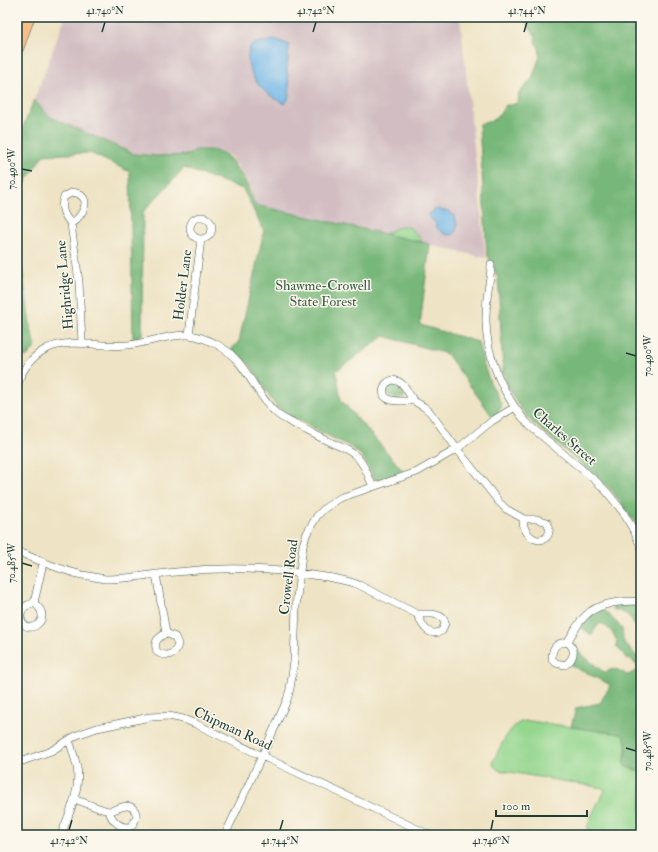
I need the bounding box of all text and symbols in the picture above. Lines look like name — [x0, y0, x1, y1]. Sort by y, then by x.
text: 41.740°N — [86, 5, 124, 17]
text: 41.742°N — [297, 5, 335, 17]
text: 41.744°N — [508, 5, 546, 17]
text: 70.490°W — [6, 148, 18, 190]
street label: Highridge Lane — [52, 239, 77, 330]
street label: Holder Lane — [170, 248, 195, 322]
park label: Shawme-Crowell State Forest — [275, 277, 371, 310]
text: 70.490°W — [642, 335, 654, 377]
street label: Charles Street — [529, 404, 601, 469]
street label: Crowell Road — [275, 538, 302, 616]
text: 70.485°W — [6, 542, 18, 583]
street label: Chipman Road — [191, 703, 275, 755]
text: 70.485°W — [642, 730, 654, 771]
scale bar — [496, 792, 587, 818]
text: 100 m — [502, 799, 531, 814]
text: 41.742°N — [50, 835, 88, 847]
text: 41.744°N — [261, 835, 299, 847]
text: 41.746°N — [472, 835, 510, 847]

